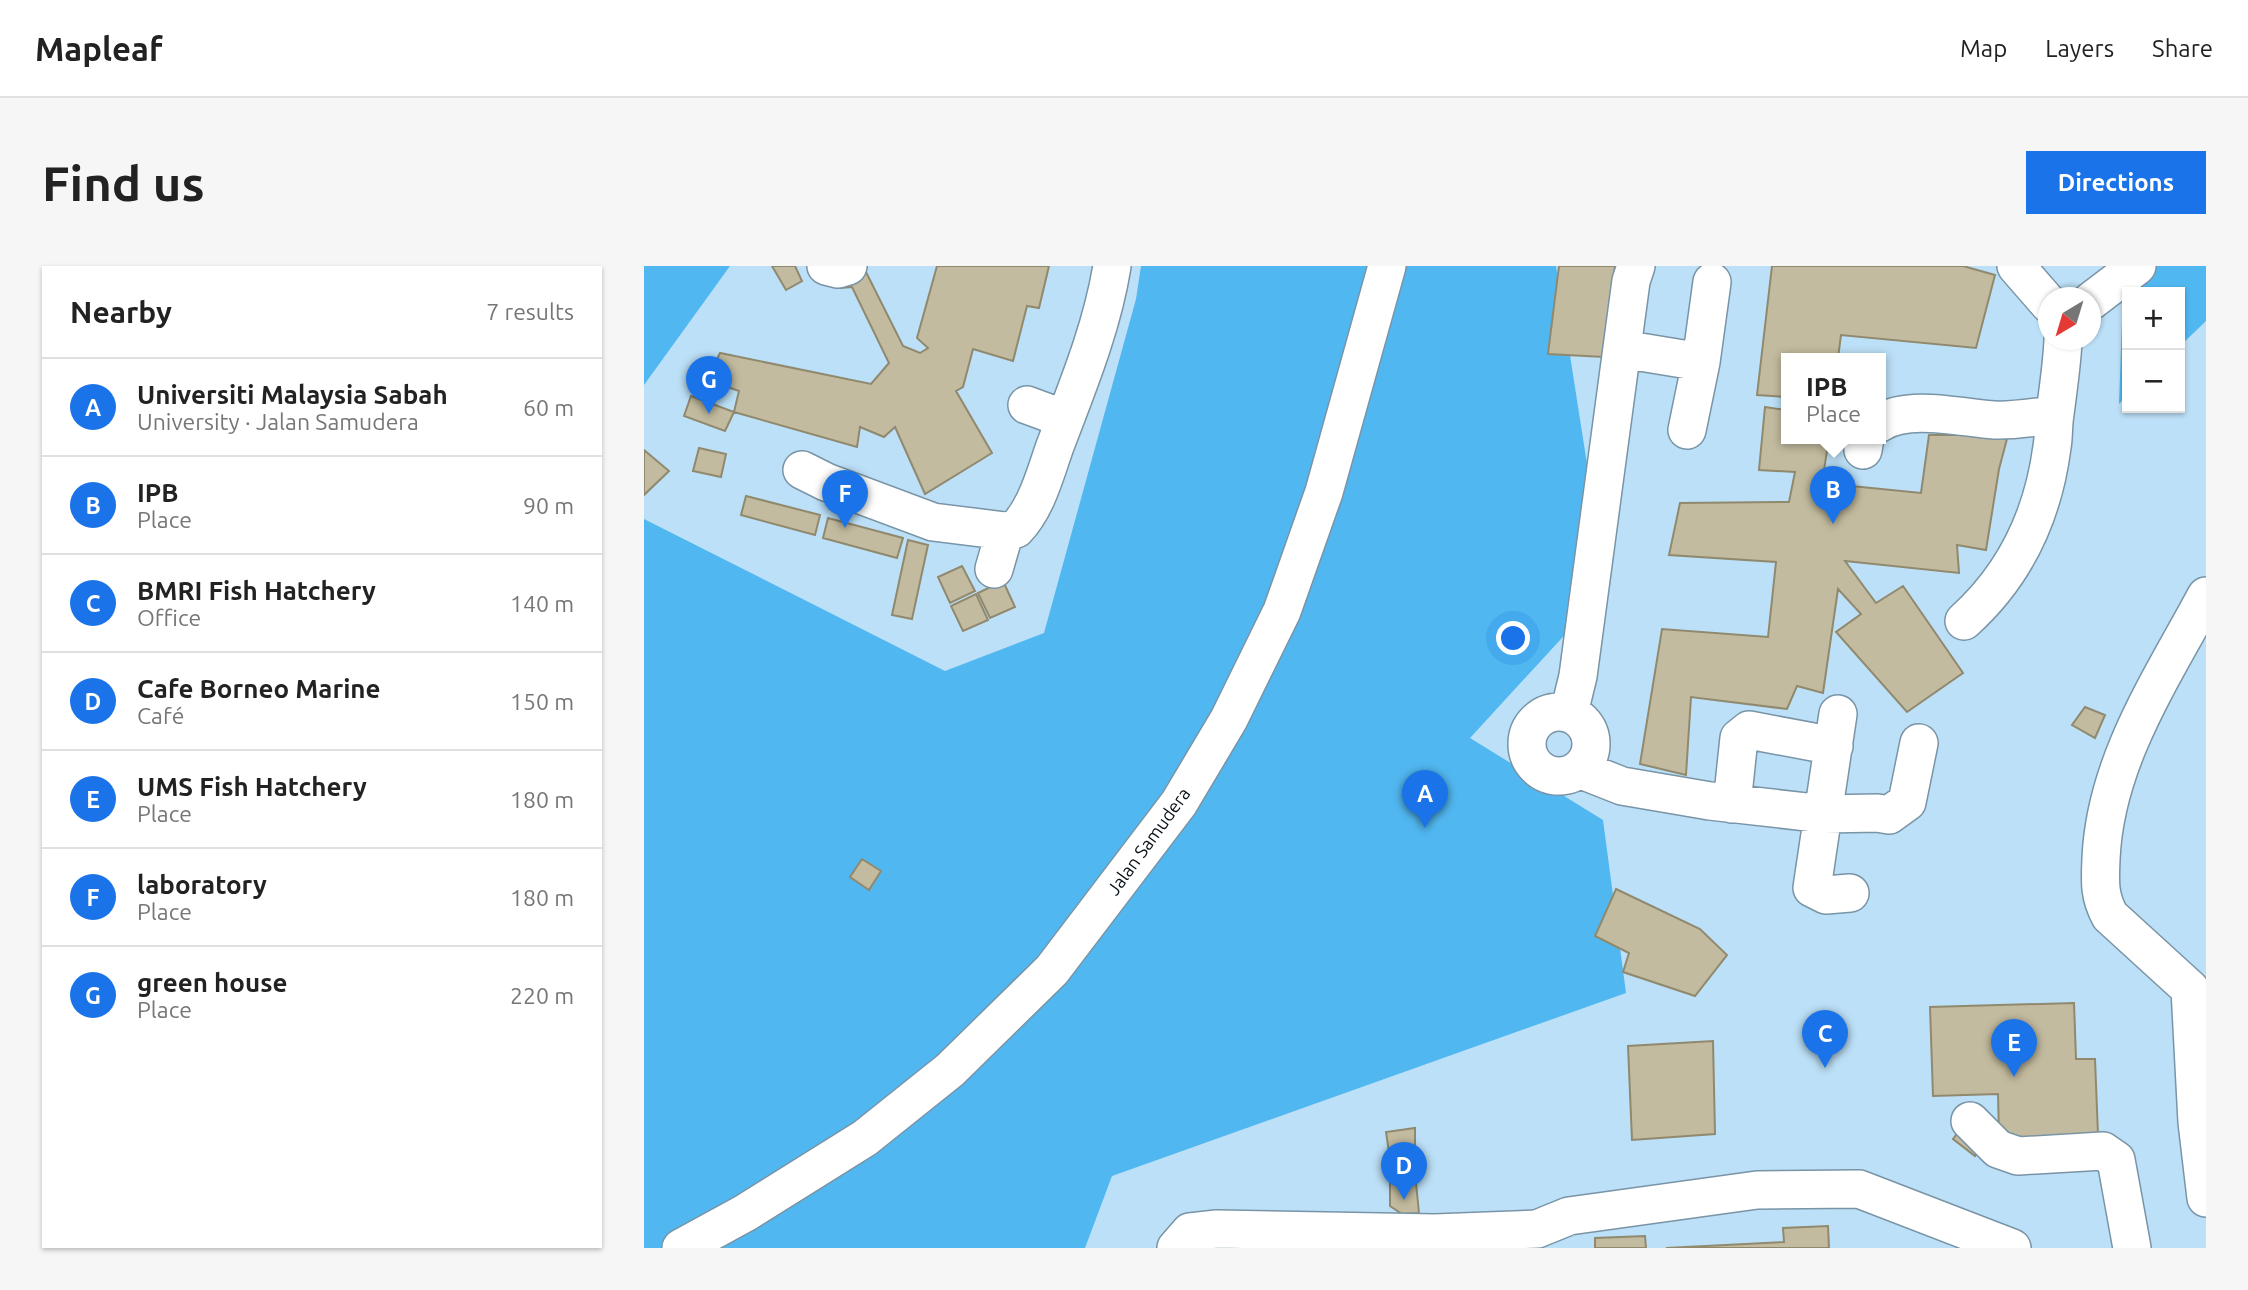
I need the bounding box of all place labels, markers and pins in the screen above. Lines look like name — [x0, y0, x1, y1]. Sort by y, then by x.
pin: G — [686, 356, 732, 414]
pin: B — [1810, 466, 1856, 524]
pin: F — [822, 470, 868, 528]
pin: A — [1402, 770, 1448, 828]
pin: C — [1802, 1010, 1848, 1068]
pin: E — [1991, 1019, 2037, 1077]
pin: D — [1381, 1142, 1427, 1200]

